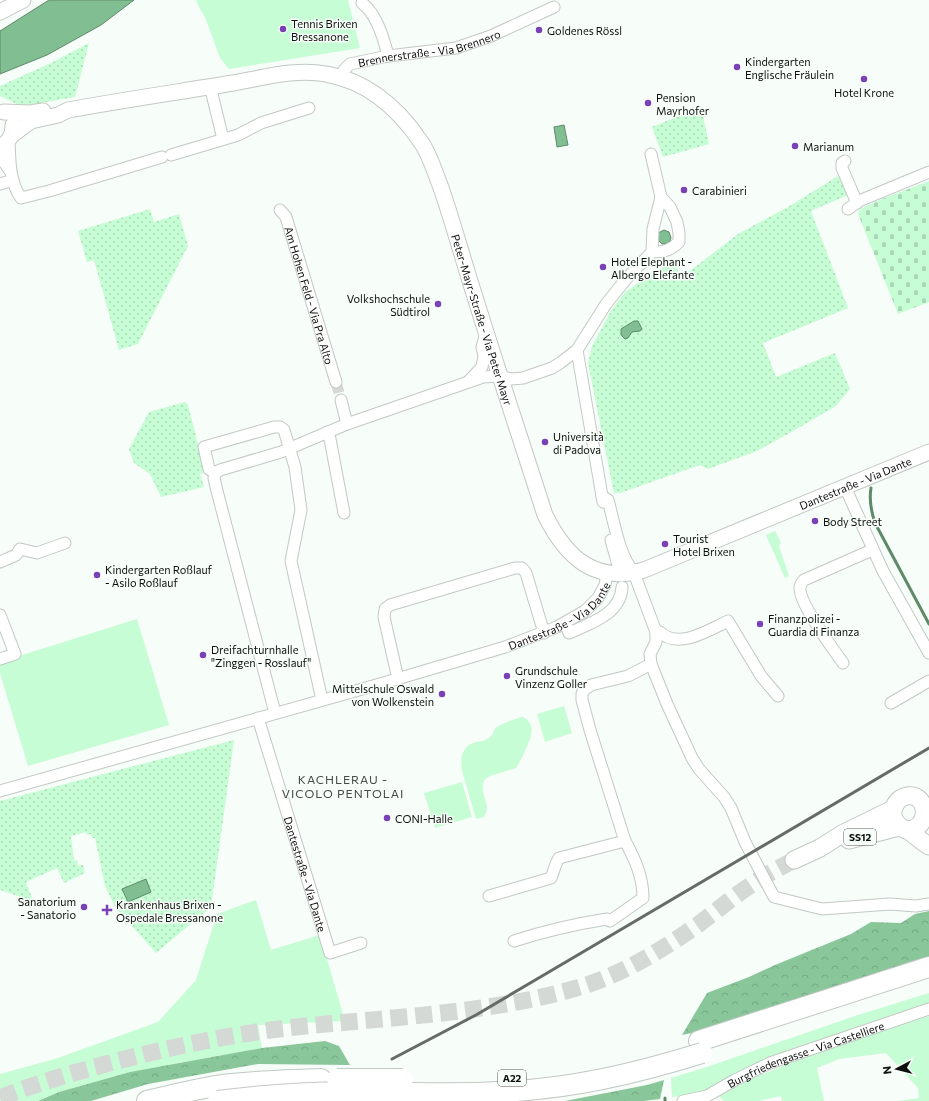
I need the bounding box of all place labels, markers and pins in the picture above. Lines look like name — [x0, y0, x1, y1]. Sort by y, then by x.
place label: Tennis Brixen Bressanone — [291, 17, 358, 43]
marker: Tennis Brixen Bressanone — [278, 24, 288, 34]
place label: Goldenes Rössl — [547, 24, 622, 37]
marker: Goldenes Rössl — [534, 25, 544, 35]
place label: Kindergarten Englische Fräulein — [745, 55, 834, 81]
marker: Kindergarten Englische Fräulein — [732, 62, 742, 72]
marker: Hotel Krone — [859, 74, 869, 84]
place label: Hotel Krone — [834, 86, 894, 99]
place label: Pension Mayrhofer — [656, 91, 710, 117]
marker: Pension Mayrhofer — [643, 98, 653, 108]
place label: Marianum — [803, 140, 854, 153]
marker: Marianum — [790, 141, 800, 151]
place label: Carabinieri — [692, 184, 747, 197]
marker: Carabinieri — [679, 185, 689, 195]
place label: Hotel Elephant - Albergo Elefante — [611, 255, 694, 281]
marker: Hotel Elephant - Albergo Elefante — [598, 262, 608, 272]
place label: Volkshochschule Südtirol — [347, 292, 430, 318]
marker: Volkshochschule Südtirol — [433, 299, 443, 309]
place label: Università di Padova — [553, 430, 604, 456]
marker: Università di Padova — [540, 437, 550, 447]
place label: Body Street — [823, 515, 882, 528]
marker: Body Street — [810, 516, 820, 526]
place label: Tourist Hotel Brixen — [673, 532, 735, 558]
marker: Tourist Hotel Brixen — [660, 539, 670, 549]
place label: Kindergarten Roßlauf - Asilo Roßlauf — [105, 563, 213, 589]
marker: Kindergarten Roßlauf - Asilo Roßlauf — [92, 570, 102, 580]
place label: Finanzpolizei - Guardia di Finanza — [768, 612, 859, 638]
marker: Finanzpolizei - Guardia di Finanza — [755, 619, 765, 629]
place label: Dreifachturnhalle "Zinggen - Rosslauf" — [211, 643, 311, 669]
marker: Dreifachturnhalle "Zinggen - Rosslauf" — [198, 650, 208, 660]
place label: Grundschule Vinzenz Goller — [515, 664, 588, 690]
marker: Grundschule Vinzenz Goller — [502, 671, 512, 681]
place label: Mittelschule Oswald von Wolkenstein — [332, 682, 434, 708]
marker: Mittelschule Oswald von Wolkenstein — [437, 689, 447, 699]
place label: CONI-Halle — [395, 812, 453, 825]
marker: CONI-Halle — [382, 813, 392, 823]
place label: Sanatorium - Sanatorio — [18, 895, 76, 921]
place label: Krankenhaus Brixen - Ospedale Bressanone — [116, 898, 223, 924]
marker: Sanatorium - Sanatorio — [79, 902, 89, 912]
marker: Krankenhaus Brixen - Ospedale Bressanone — [101, 904, 113, 916]

